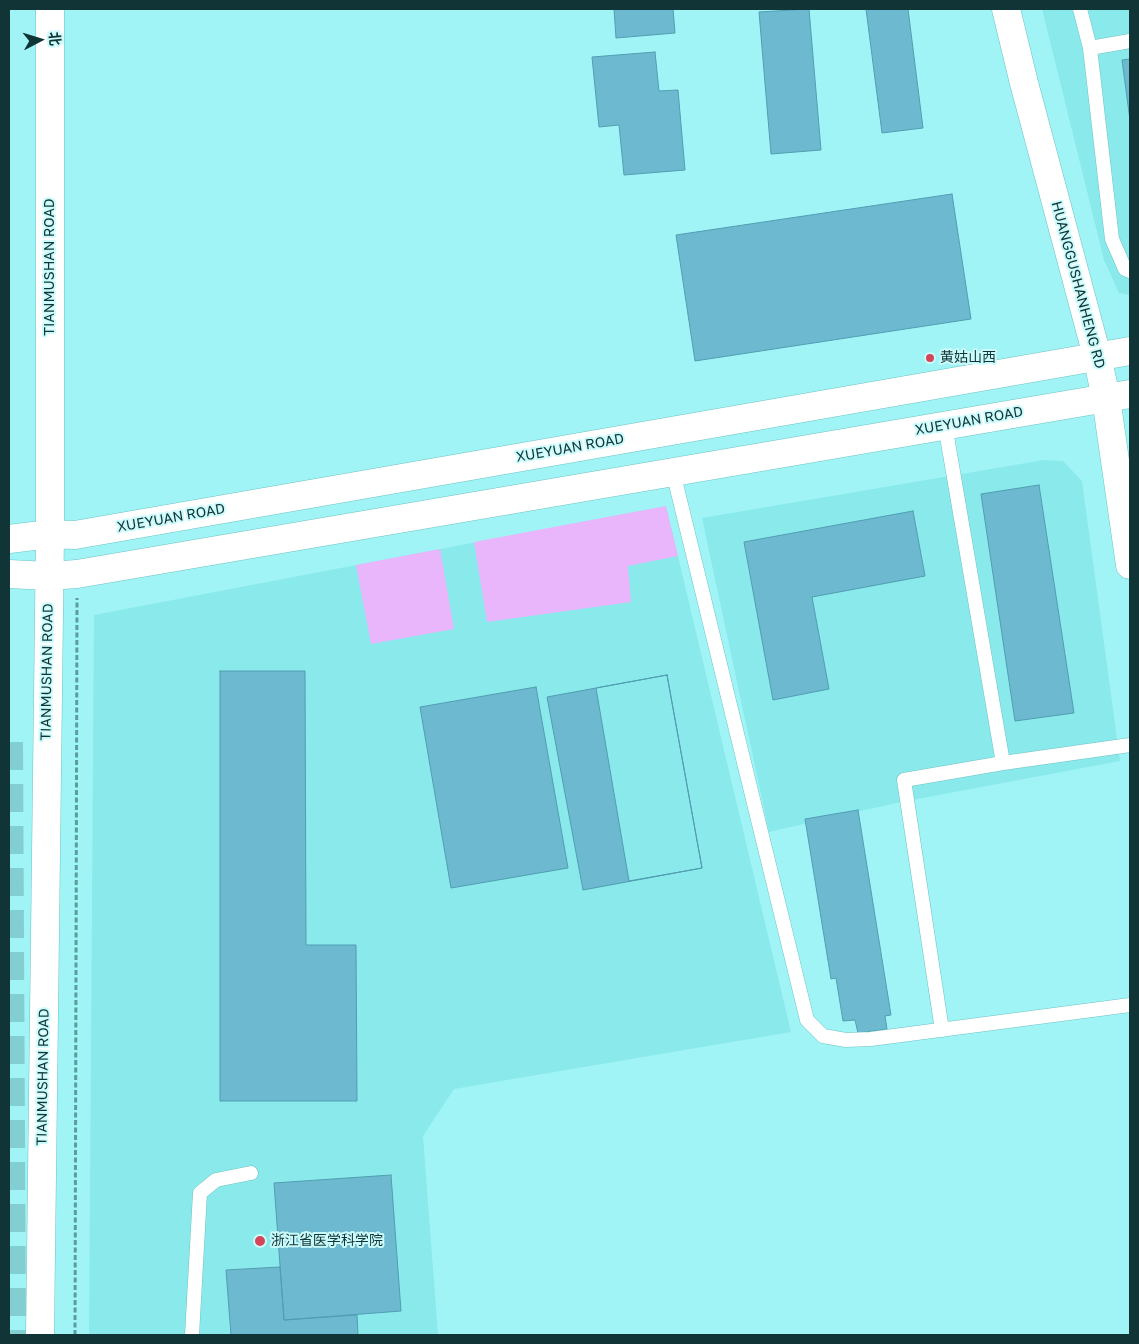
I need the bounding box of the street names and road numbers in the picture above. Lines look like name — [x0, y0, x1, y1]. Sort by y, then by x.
street label: TIANMUSHAN ROAD — [42, 198, 58, 336]
street label: HUANGGUSHANHENG RD — [1048, 199, 1108, 371]
street label: XUEYUAN ROAD — [914, 403, 1024, 439]
street label: XUEYUAN ROAD — [515, 430, 625, 466]
street label: XUEYUAN ROAD — [116, 500, 226, 536]
street label: TIANMUSHAN ROAD — [37, 603, 57, 741]
street label: TIANMUSHAN ROAD — [33, 1008, 53, 1146]

